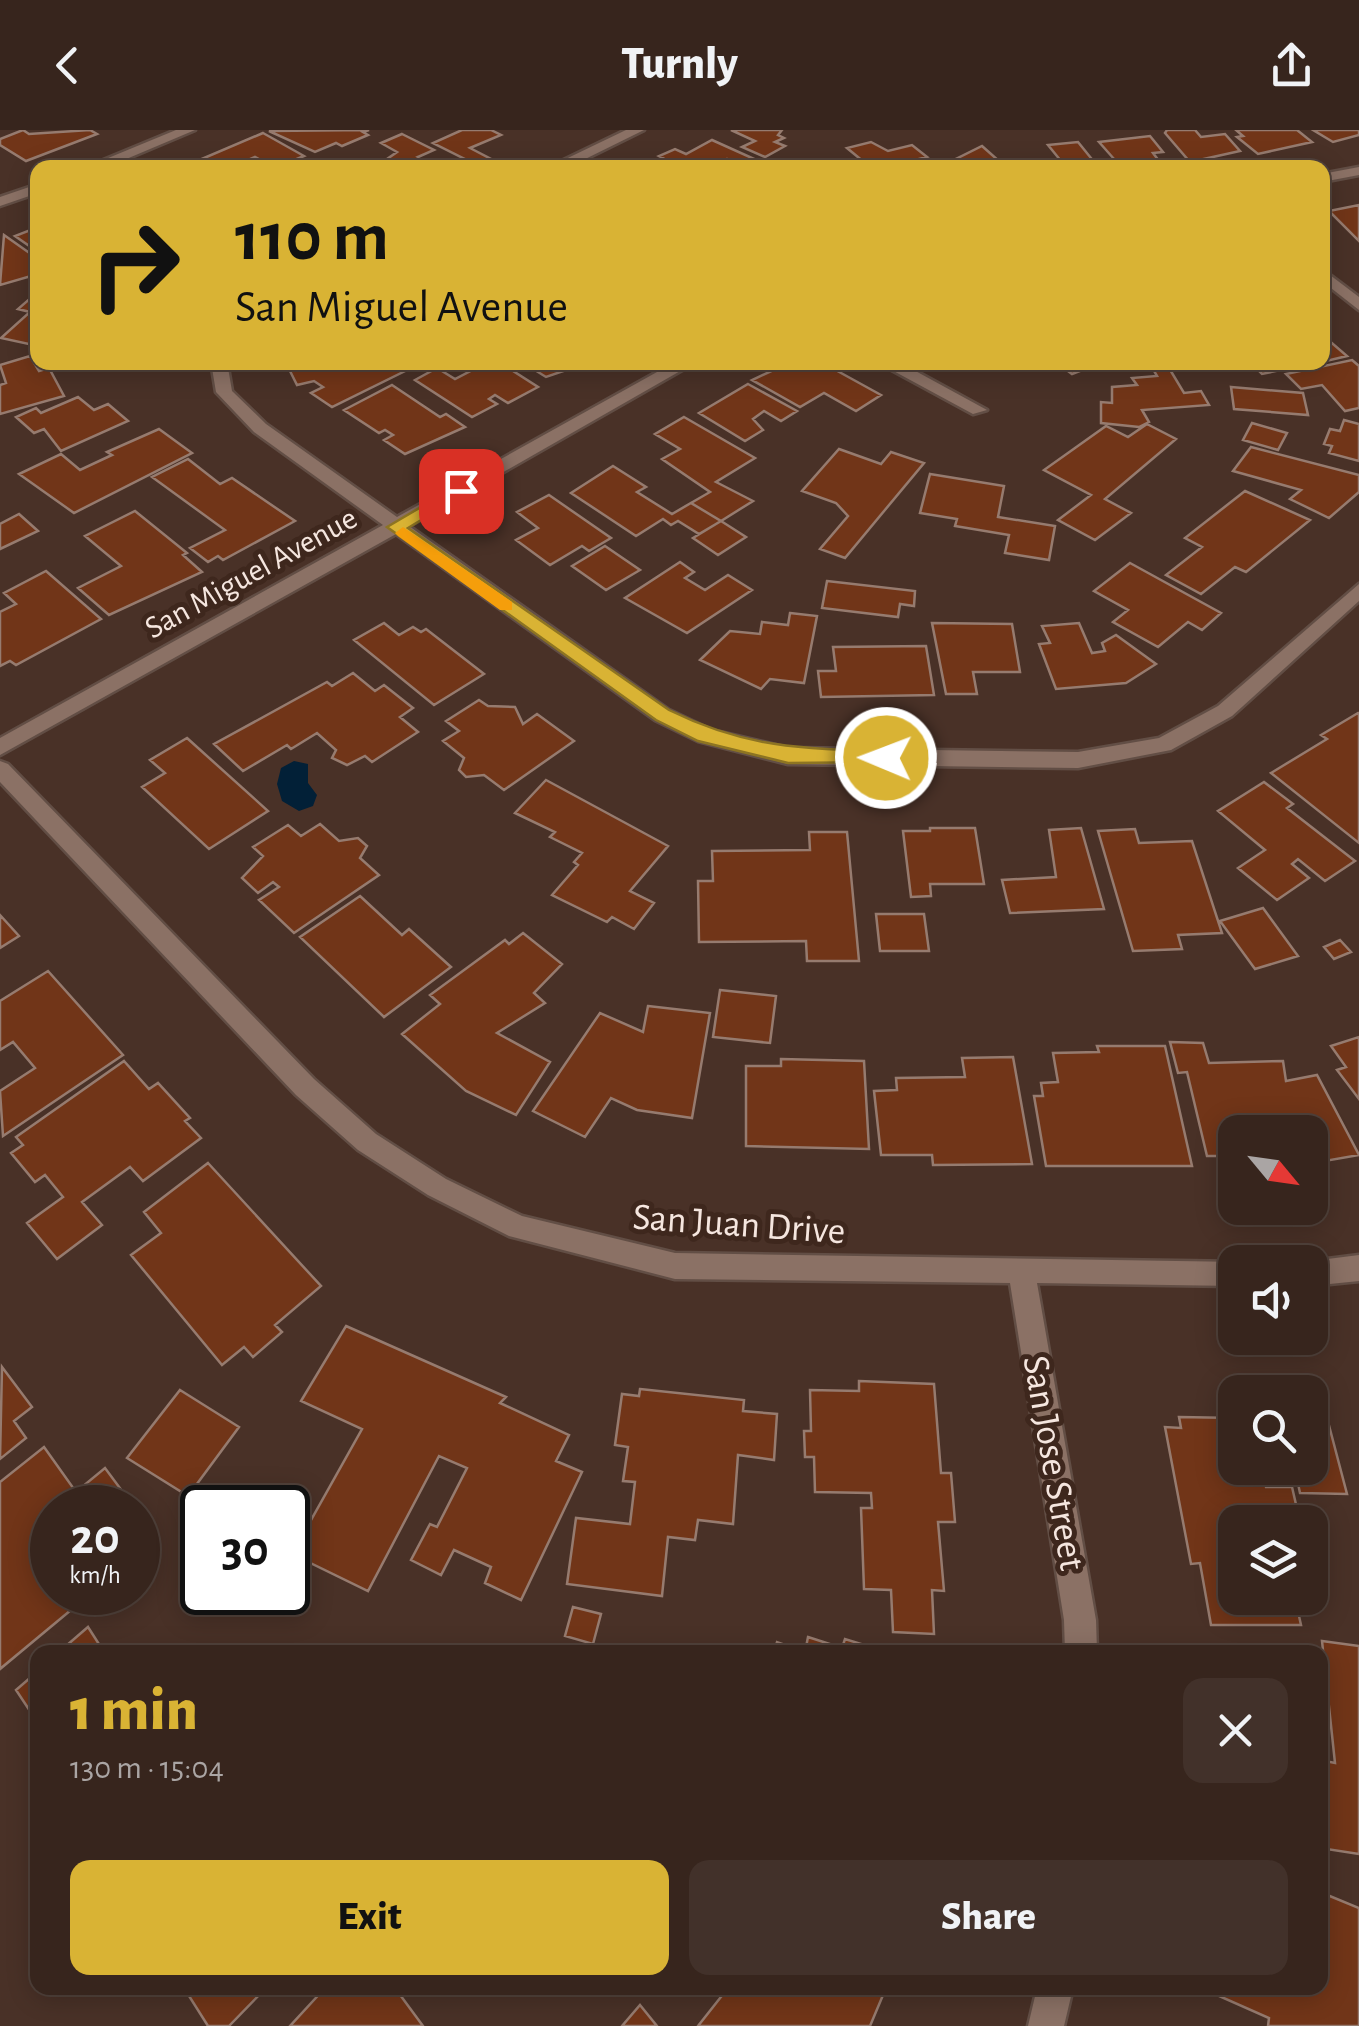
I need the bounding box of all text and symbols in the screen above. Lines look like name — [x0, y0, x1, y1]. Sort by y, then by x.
icon: back — [40, 38, 95, 93]
icon: share — [1264, 38, 1319, 93]
text: Turnly — [621, 42, 738, 87]
icon: right — [70, 200, 200, 330]
text: 110 m — [235, 203, 389, 273]
text: San Miguel Avenue — [235, 285, 568, 330]
pin — [419, 449, 504, 534]
icon: arrive — [434, 464, 489, 519]
street label: San Miguel Avenue — [140, 502, 362, 644]
position arrow — [834, 706, 938, 810]
north arrow — [1218, 1115, 1328, 1225]
map controls — [1218, 1115, 1328, 1615]
street label: San Juan Drive — [631, 1199, 847, 1251]
button: sound — [1218, 1245, 1328, 1355]
street label: San Jose Street — [1015, 1353, 1091, 1573]
button: search — [1218, 1375, 1328, 1485]
speed limit sign: 30 — [180, 1485, 310, 1615]
button: layers — [1218, 1505, 1328, 1615]
text: 20 — [70, 1513, 120, 1563]
text: km/h — [69, 1563, 121, 1588]
button: close — [1183, 1678, 1288, 1783]
text: 1 min — [70, 1681, 198, 1741]
text: 130 m · 15:04 — [70, 1752, 224, 1784]
button: Exit — [70, 1860, 669, 1975]
button: Share — [689, 1860, 1288, 1975]

